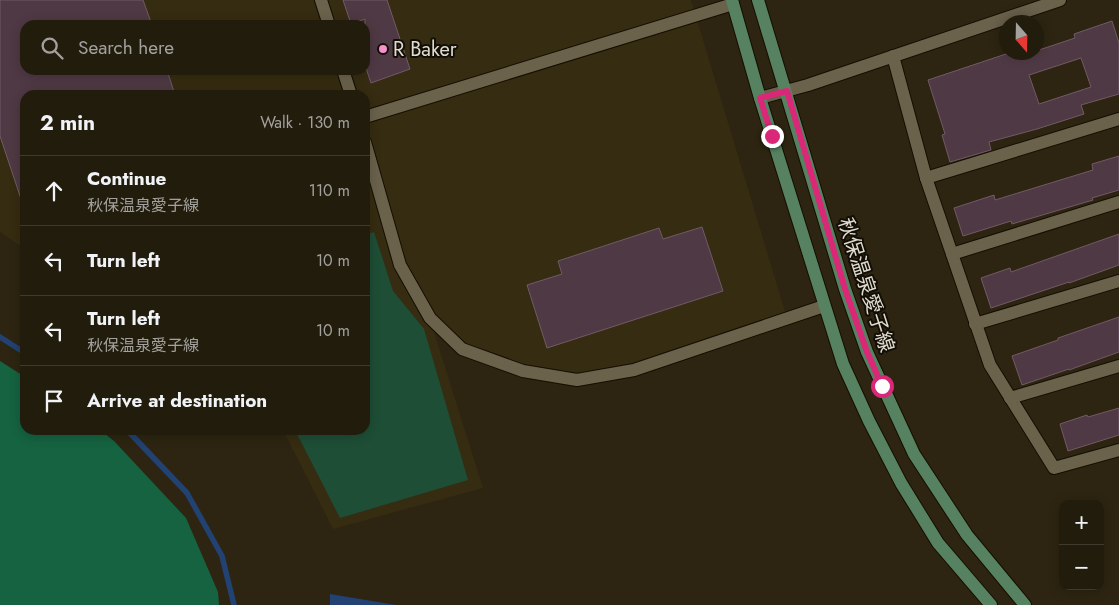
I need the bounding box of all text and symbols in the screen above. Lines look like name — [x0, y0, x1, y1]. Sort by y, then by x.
north arrow — [999, 15, 1044, 60]
search box — [20, 20, 370, 75]
icon: search — [38, 34, 66, 62]
text: Search here — [78, 34, 174, 61]
place label: R Baker — [393, 35, 457, 64]
marker: R Baker — [377, 43, 389, 55]
text: 2 min — [40, 108, 95, 138]
text: Walk · 130 m — [260, 111, 350, 134]
route end — [761, 125, 784, 148]
text: Continue — [87, 165, 166, 192]
icon: ahead — [40, 177, 68, 205]
text: 110 m — [309, 179, 350, 202]
text: 秋保温泉愛子線 — [87, 194, 199, 217]
street label: 秋保温泉愛子線 — [831, 214, 901, 356]
icon: left — [40, 247, 68, 275]
text: Turn left — [87, 247, 160, 274]
text: 10 m — [316, 249, 350, 272]
text: Turn left — [87, 305, 160, 332]
icon: left — [40, 317, 68, 345]
text: 10 m — [316, 319, 350, 342]
text: 秋保温泉愛子線 — [87, 334, 199, 357]
route start — [871, 375, 894, 398]
icon: arrive — [40, 387, 68, 415]
text: Arrive at destination — [87, 387, 267, 414]
map controls — [1059, 500, 1104, 590]
button: + — [1059, 500, 1104, 545]
button: − — [1059, 545, 1104, 590]

